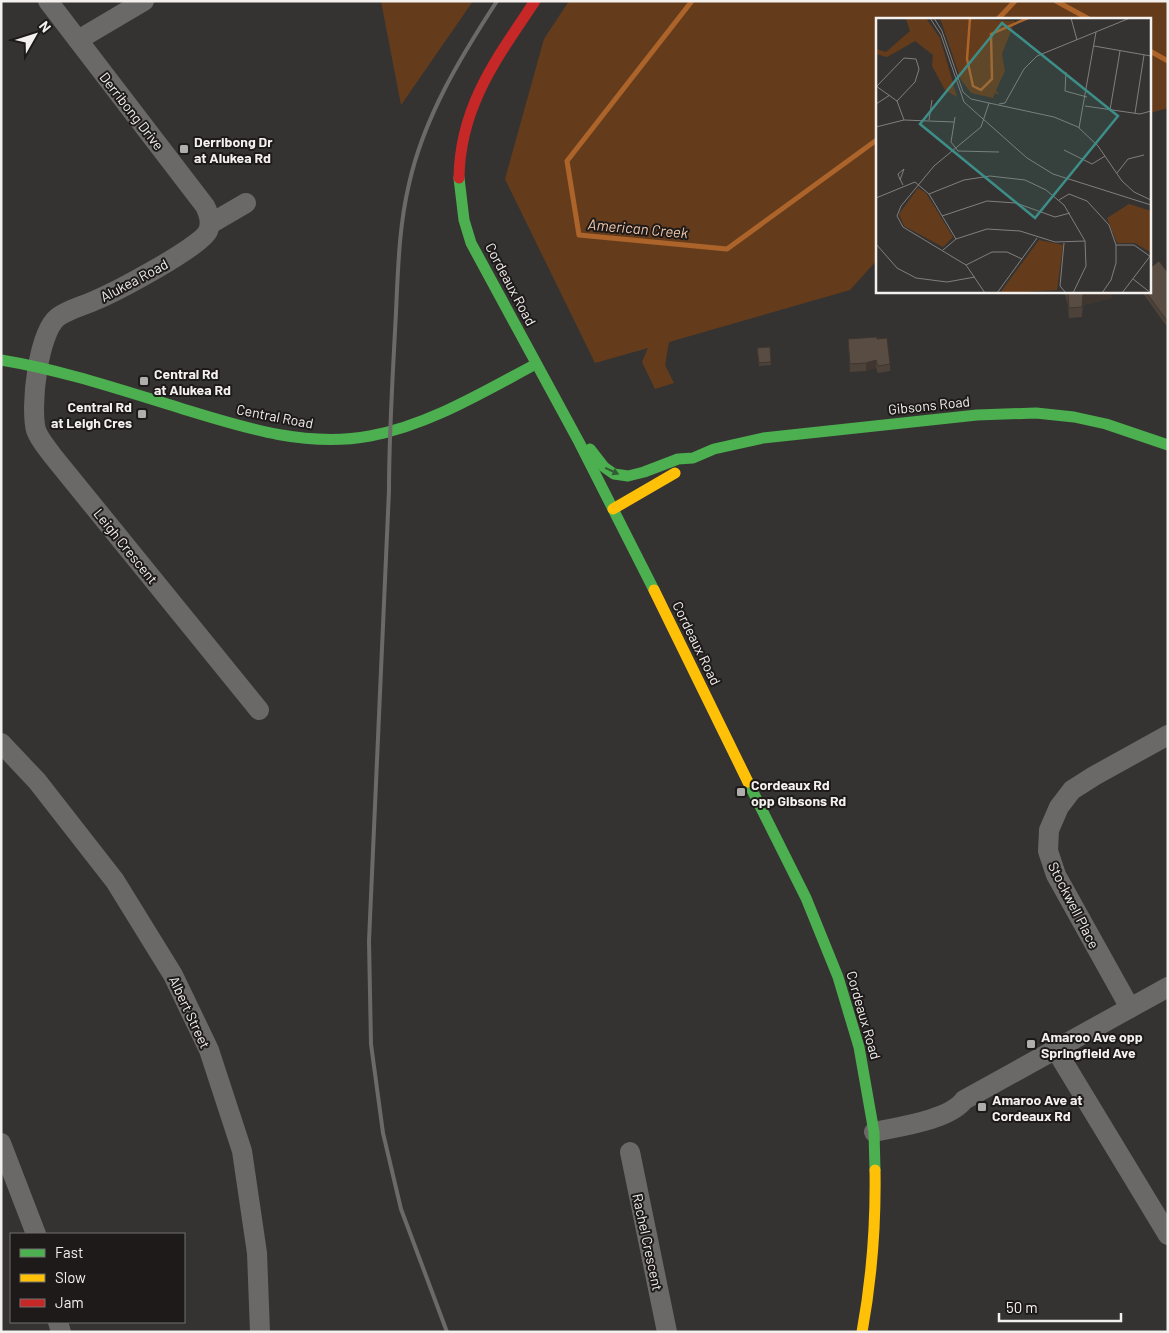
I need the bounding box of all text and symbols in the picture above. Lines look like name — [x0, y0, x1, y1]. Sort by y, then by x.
north arrow — [10, 10, 60, 60]
text: N — [36, 18, 55, 35]
inset map — [876, 18, 1152, 292]
street label: Derribong Drive — [96, 69, 168, 153]
place label: Derribong Dr at Alukea Rd — [194, 133, 273, 166]
marker: Derribong Dr at Alukea Rd — [178, 143, 190, 155]
water label: American Creek — [587, 215, 690, 241]
street label: Cordeaux Road — [482, 240, 540, 328]
street label: Alukea Road — [97, 255, 171, 305]
place label: Central Rd at Alukea Rd — [154, 365, 231, 398]
marker: Central Rd at Alukea Rd — [138, 375, 150, 387]
street label: Gibsons Road — [887, 392, 971, 418]
place label: Central Rd at Leigh Cres — [51, 398, 132, 431]
street label: Central Road — [235, 400, 315, 432]
marker: Central Rd at Leigh Cres — [136, 408, 148, 420]
one-way arrow — [605, 467, 620, 476]
street label: Leigh Crescent — [91, 505, 161, 587]
street label: Cordeaux Road — [669, 598, 725, 688]
place label: Cordeaux Rd opp Gibsons Rd — [751, 776, 846, 809]
marker: Cordeaux Rd opp Gibsons Rd — [735, 786, 747, 798]
street label: Stockwell Place — [1045, 859, 1103, 951]
street label: Cordeaux Road — [843, 969, 885, 1061]
street label: Albert Street — [166, 973, 214, 1051]
place label: Amaroo Ave opp Springfield Ave — [1041, 1028, 1143, 1061]
marker: Amaroo Ave opp Springfield Ave — [1025, 1038, 1037, 1050]
place label: Amaroo Ave at Cordeaux Rd — [992, 1091, 1083, 1124]
marker: Amaroo Ave at Cordeaux Rd — [976, 1101, 988, 1113]
street label: Rachel Crescent — [629, 1192, 667, 1292]
legend — [10, 1233, 185, 1323]
text: Fast — [55, 1243, 83, 1261]
text: Slow — [55, 1268, 86, 1286]
scale bar — [999, 1290, 1122, 1322]
text: Jam — [55, 1293, 84, 1311]
text: 50 m — [1006, 1298, 1038, 1316]

